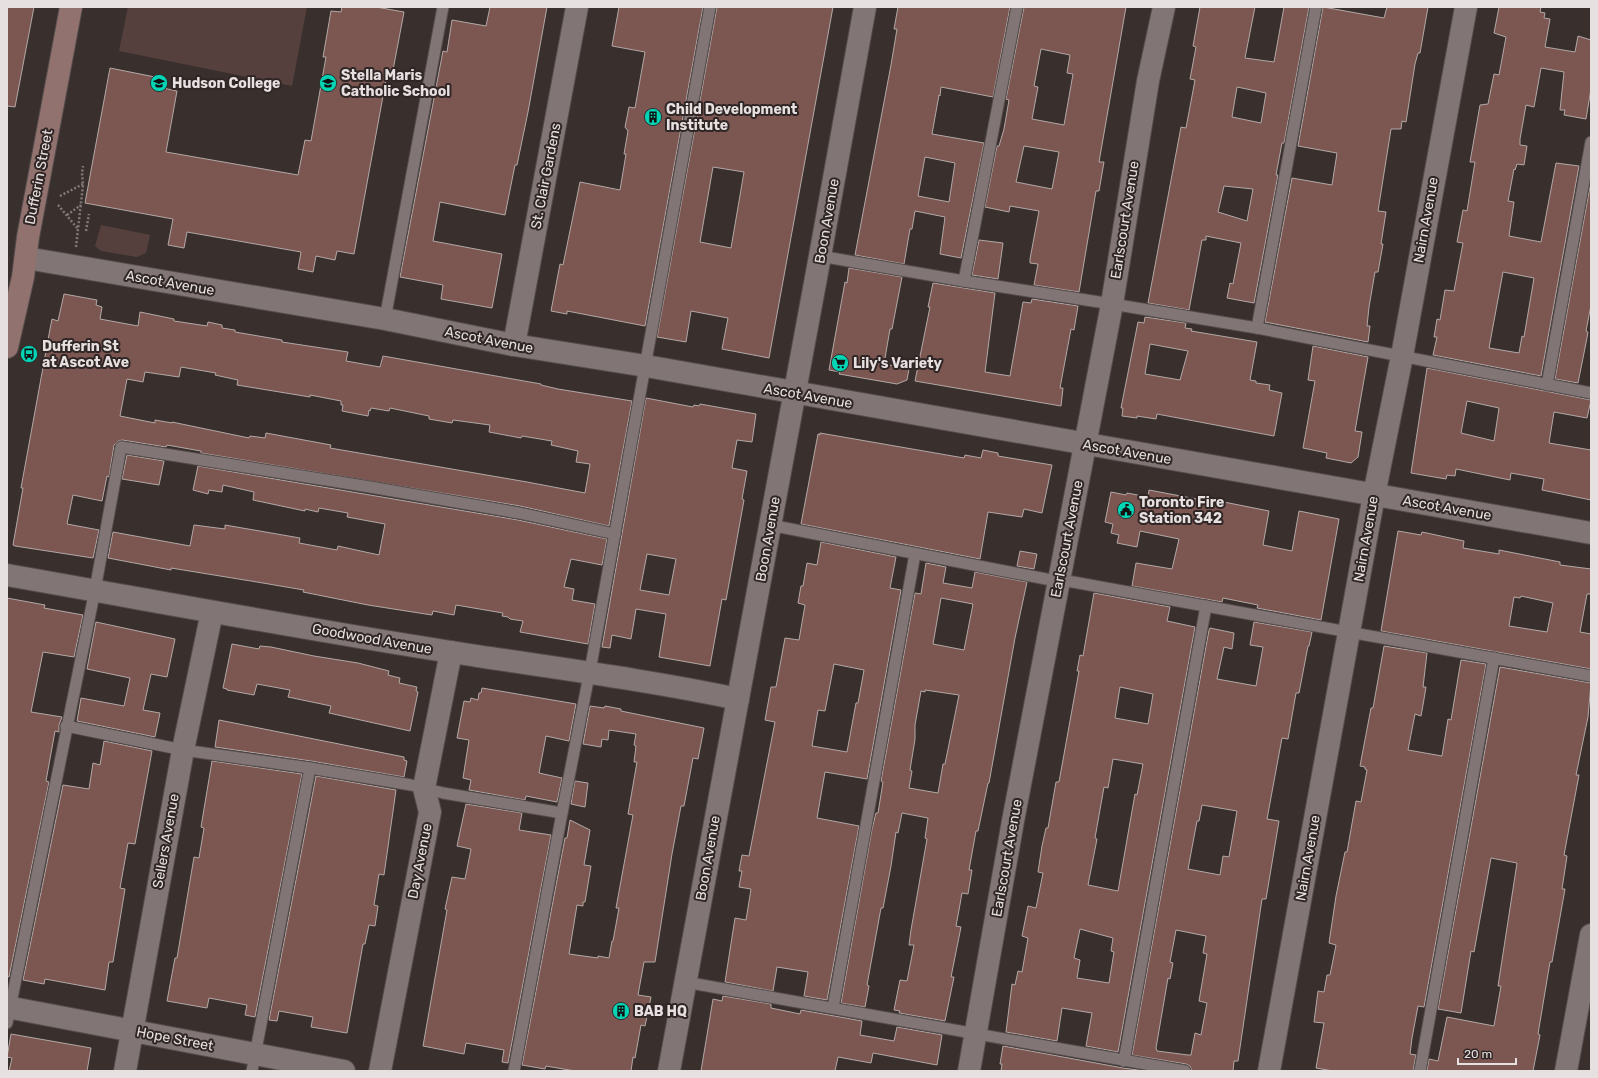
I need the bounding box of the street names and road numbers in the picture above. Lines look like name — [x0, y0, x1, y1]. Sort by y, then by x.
street label: St. Clair Gardens — [527, 122, 565, 230]
street label: Dufferin Street — [21, 127, 57, 226]
street label: Earlscourt Avenue — [1107, 160, 1143, 280]
street label: Nairn Avenue — [1410, 176, 1442, 264]
street label: Boon Avenue — [811, 177, 843, 265]
street label: Ascot Avenue — [124, 267, 216, 299]
street label: Ascot Avenue — [443, 323, 535, 357]
street label: Ascot Avenue — [762, 380, 854, 412]
street label: Ascot Avenue — [1081, 436, 1173, 468]
street label: Earlscourt Avenue — [1047, 479, 1087, 599]
street label: Ascot Avenue — [1401, 492, 1493, 524]
street label: Boon Avenue — [752, 495, 784, 583]
street label: Nairn Avenue — [1350, 495, 1382, 583]
street label: Goodwood Avenue — [311, 620, 433, 658]
street label: Sellers Avenue — [149, 792, 183, 890]
street label: Earlscourt Avenue — [988, 798, 1026, 918]
street label: Boon Avenue — [692, 814, 724, 902]
street label: Nairn Avenue — [1292, 814, 1324, 902]
street label: Day Avenue — [404, 822, 436, 900]
street label: Hope Street — [135, 1023, 215, 1055]

